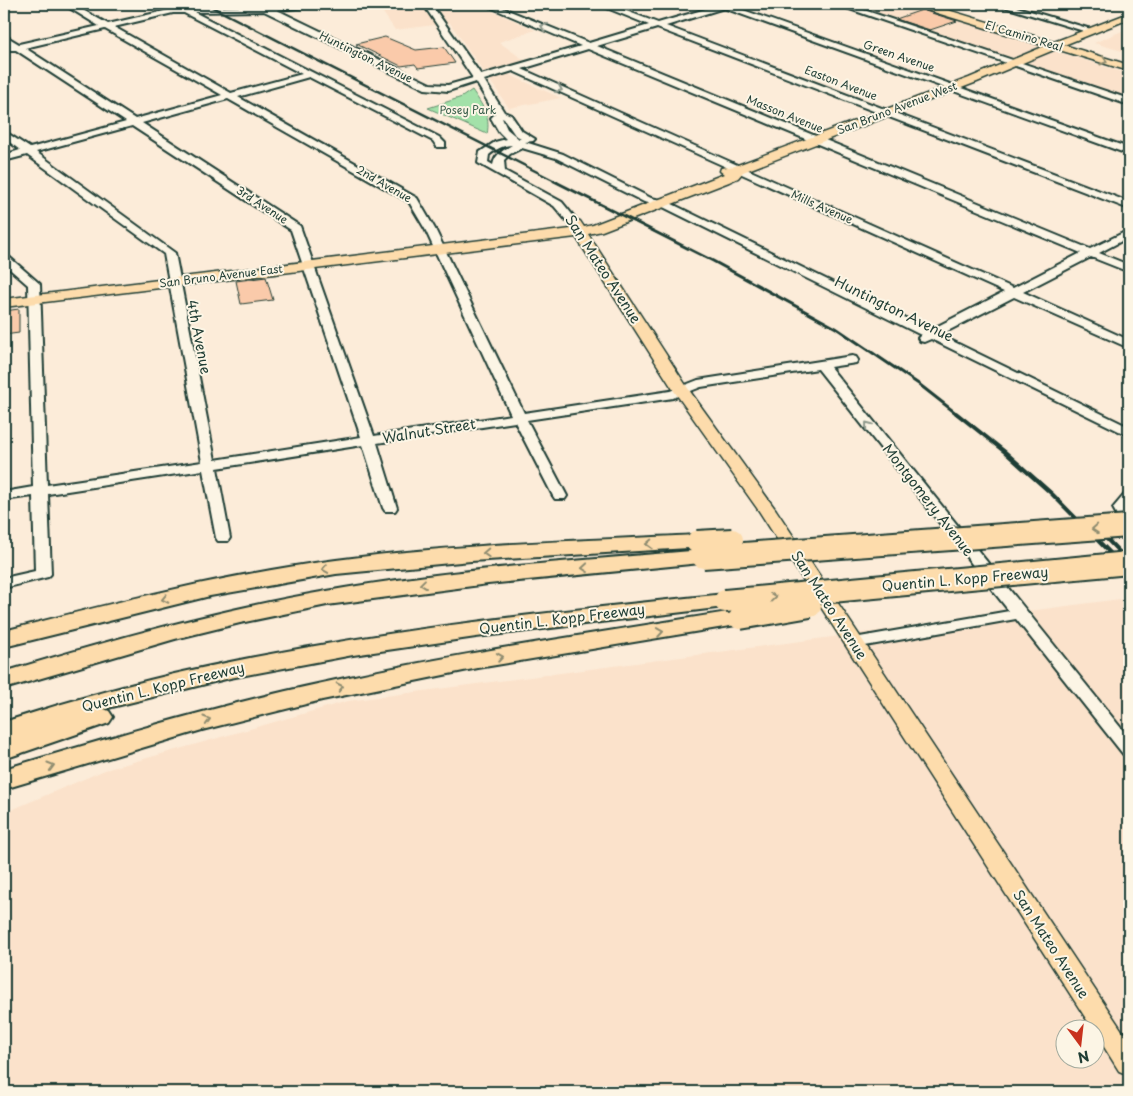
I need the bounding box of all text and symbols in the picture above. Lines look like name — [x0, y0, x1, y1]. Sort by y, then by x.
street label: El Camino Real — [983, 16, 1065, 55]
one-way arrow — [540, 23, 549, 34]
street label: Huntington Avenue — [317, 27, 416, 87]
street label: Green Avenue — [861, 35, 937, 76]
one-way arrow — [1100, 55, 1108, 65]
street label: Easton Avenue — [802, 61, 880, 104]
street label: San Bruno Avenue West — [834, 77, 960, 138]
one-way arrow — [554, 82, 563, 93]
street label: Masson Avenue — [744, 90, 826, 137]
park label: Posey Park — [439, 101, 497, 118]
street label: 2nd Avenue — [353, 161, 415, 206]
street label: 3rd Avenue — [233, 181, 292, 228]
street label: Mills Avenue — [789, 185, 856, 228]
street label: San Mateo Avenue — [560, 210, 647, 328]
street label: San Bruno Avenue East — [158, 259, 284, 292]
street label: Huntington Avenue — [831, 271, 957, 347]
street label: 4th Avenue — [182, 298, 217, 376]
street label: Walnut Street — [381, 413, 477, 448]
one-way arrow — [866, 422, 874, 431]
street label: Montgomery Avenue — [878, 439, 979, 561]
one-way arrow — [1091, 523, 1099, 534]
one-way arrow — [644, 539, 652, 550]
street label: San Mateo Avenue — [786, 546, 873, 664]
one-way arrow — [482, 547, 490, 558]
street label: Quentin L. Kopp Freeway — [881, 561, 1049, 596]
one-way arrow — [580, 562, 588, 573]
one-way arrow — [320, 563, 328, 574]
one-way arrow — [419, 578, 427, 589]
one-way arrow — [769, 591, 777, 602]
one-way arrow — [161, 593, 170, 604]
street label: Quentin L. Kopp Freeway — [478, 598, 646, 639]
one-way arrow — [656, 627, 664, 637]
one-way arrow — [495, 653, 504, 663]
street label: Quentin L. Kopp Freeway — [79, 656, 246, 717]
one-way arrow — [335, 682, 344, 693]
one-way arrow — [202, 716, 210, 726]
one-way arrow — [46, 761, 54, 771]
street label: San Mateo Avenue — [1008, 885, 1095, 1003]
north arrow — [1056, 1018, 1106, 1068]
text: N — [1075, 1045, 1092, 1069]

